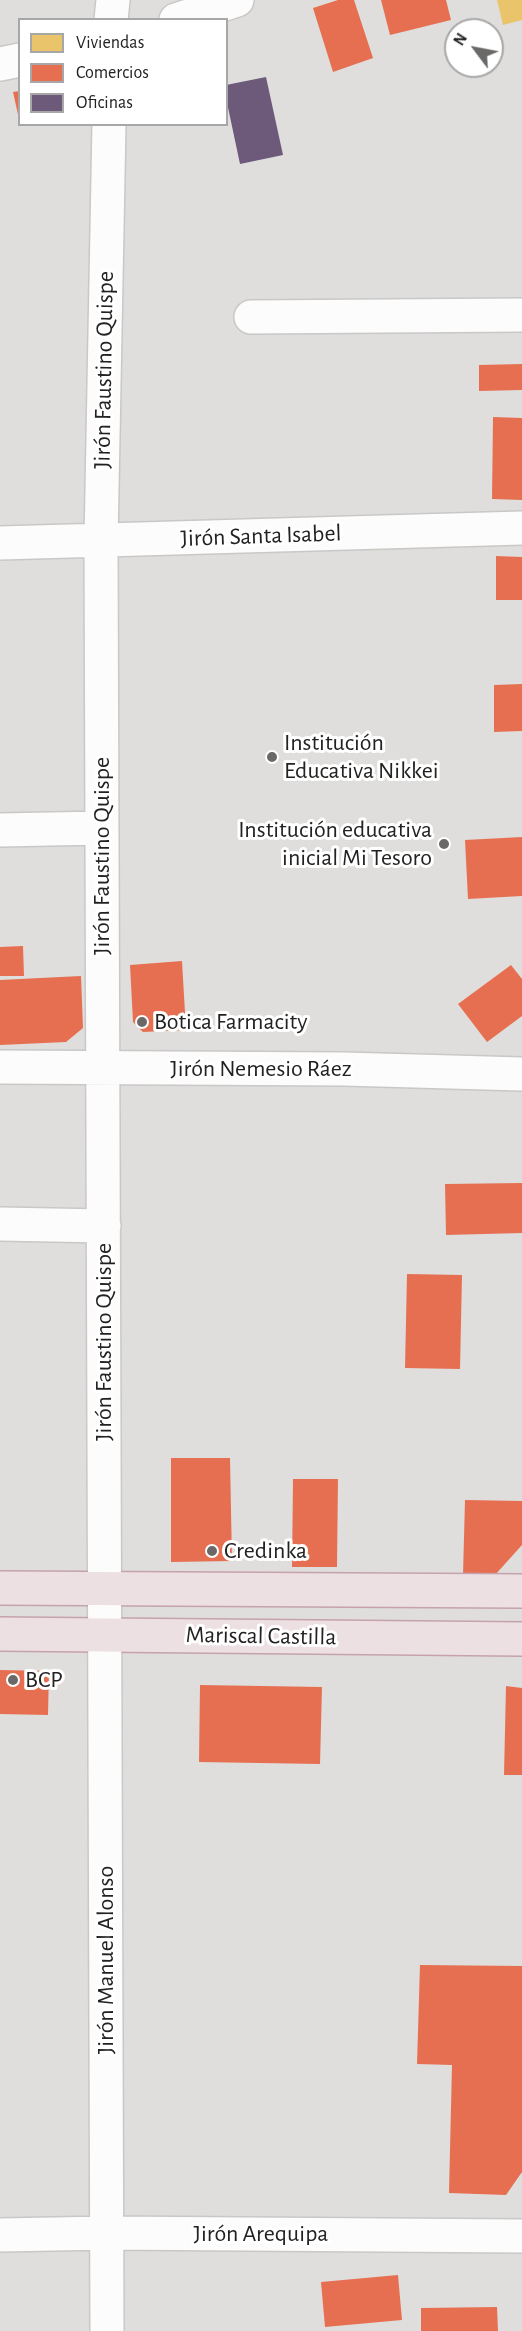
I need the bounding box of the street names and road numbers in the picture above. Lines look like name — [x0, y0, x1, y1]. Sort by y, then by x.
street label: Jirón Faustino Quispe — [88, 271, 120, 469]
street label: Jirón Santa Isabel — [180, 519, 342, 553]
street label: Jirón Faustino Quispe — [88, 757, 116, 955]
street label: Jirón Nemesio Ráez — [170, 1055, 352, 1083]
street label: Jirón Faustino Quispe — [90, 1243, 118, 1441]
street label: Mariscal Castilla — [185, 1620, 337, 1652]
street label: Jirón Manuel Alonso — [92, 1866, 120, 2054]
street label: Jirón Arequipa — [194, 2220, 328, 2248]

